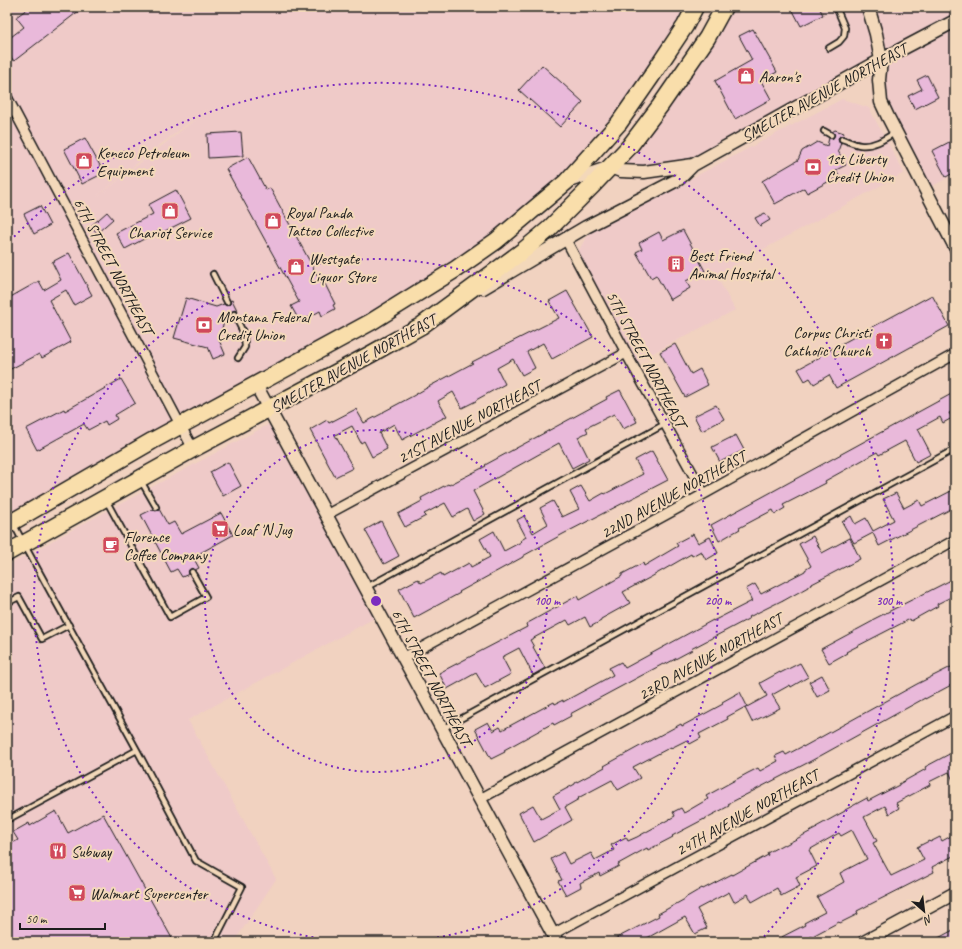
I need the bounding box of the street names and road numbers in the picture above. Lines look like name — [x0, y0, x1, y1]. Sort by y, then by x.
street label: SMELTER AVENUE NORTHEAST — [738, 37, 914, 147]
street label: 6TH STREET NORTHEAST — [69, 195, 160, 342]
street label: 5TH STREET NORTHEAST — [602, 288, 693, 435]
street label: SMELTER AVENUE NORTHEAST — [267, 308, 443, 418]
street label: 21ST AVENUE NORTHEAST — [395, 374, 548, 468]
street label: 22ND AVENUE NORTHEAST — [597, 445, 753, 543]
street label: 6TH STREET NORTHEAST — [387, 606, 478, 753]
street label: 23RD AVENUE NORTHEAST — [635, 607, 789, 705]
street label: 24TH AVENUE NORTHEAST — [673, 764, 826, 860]

